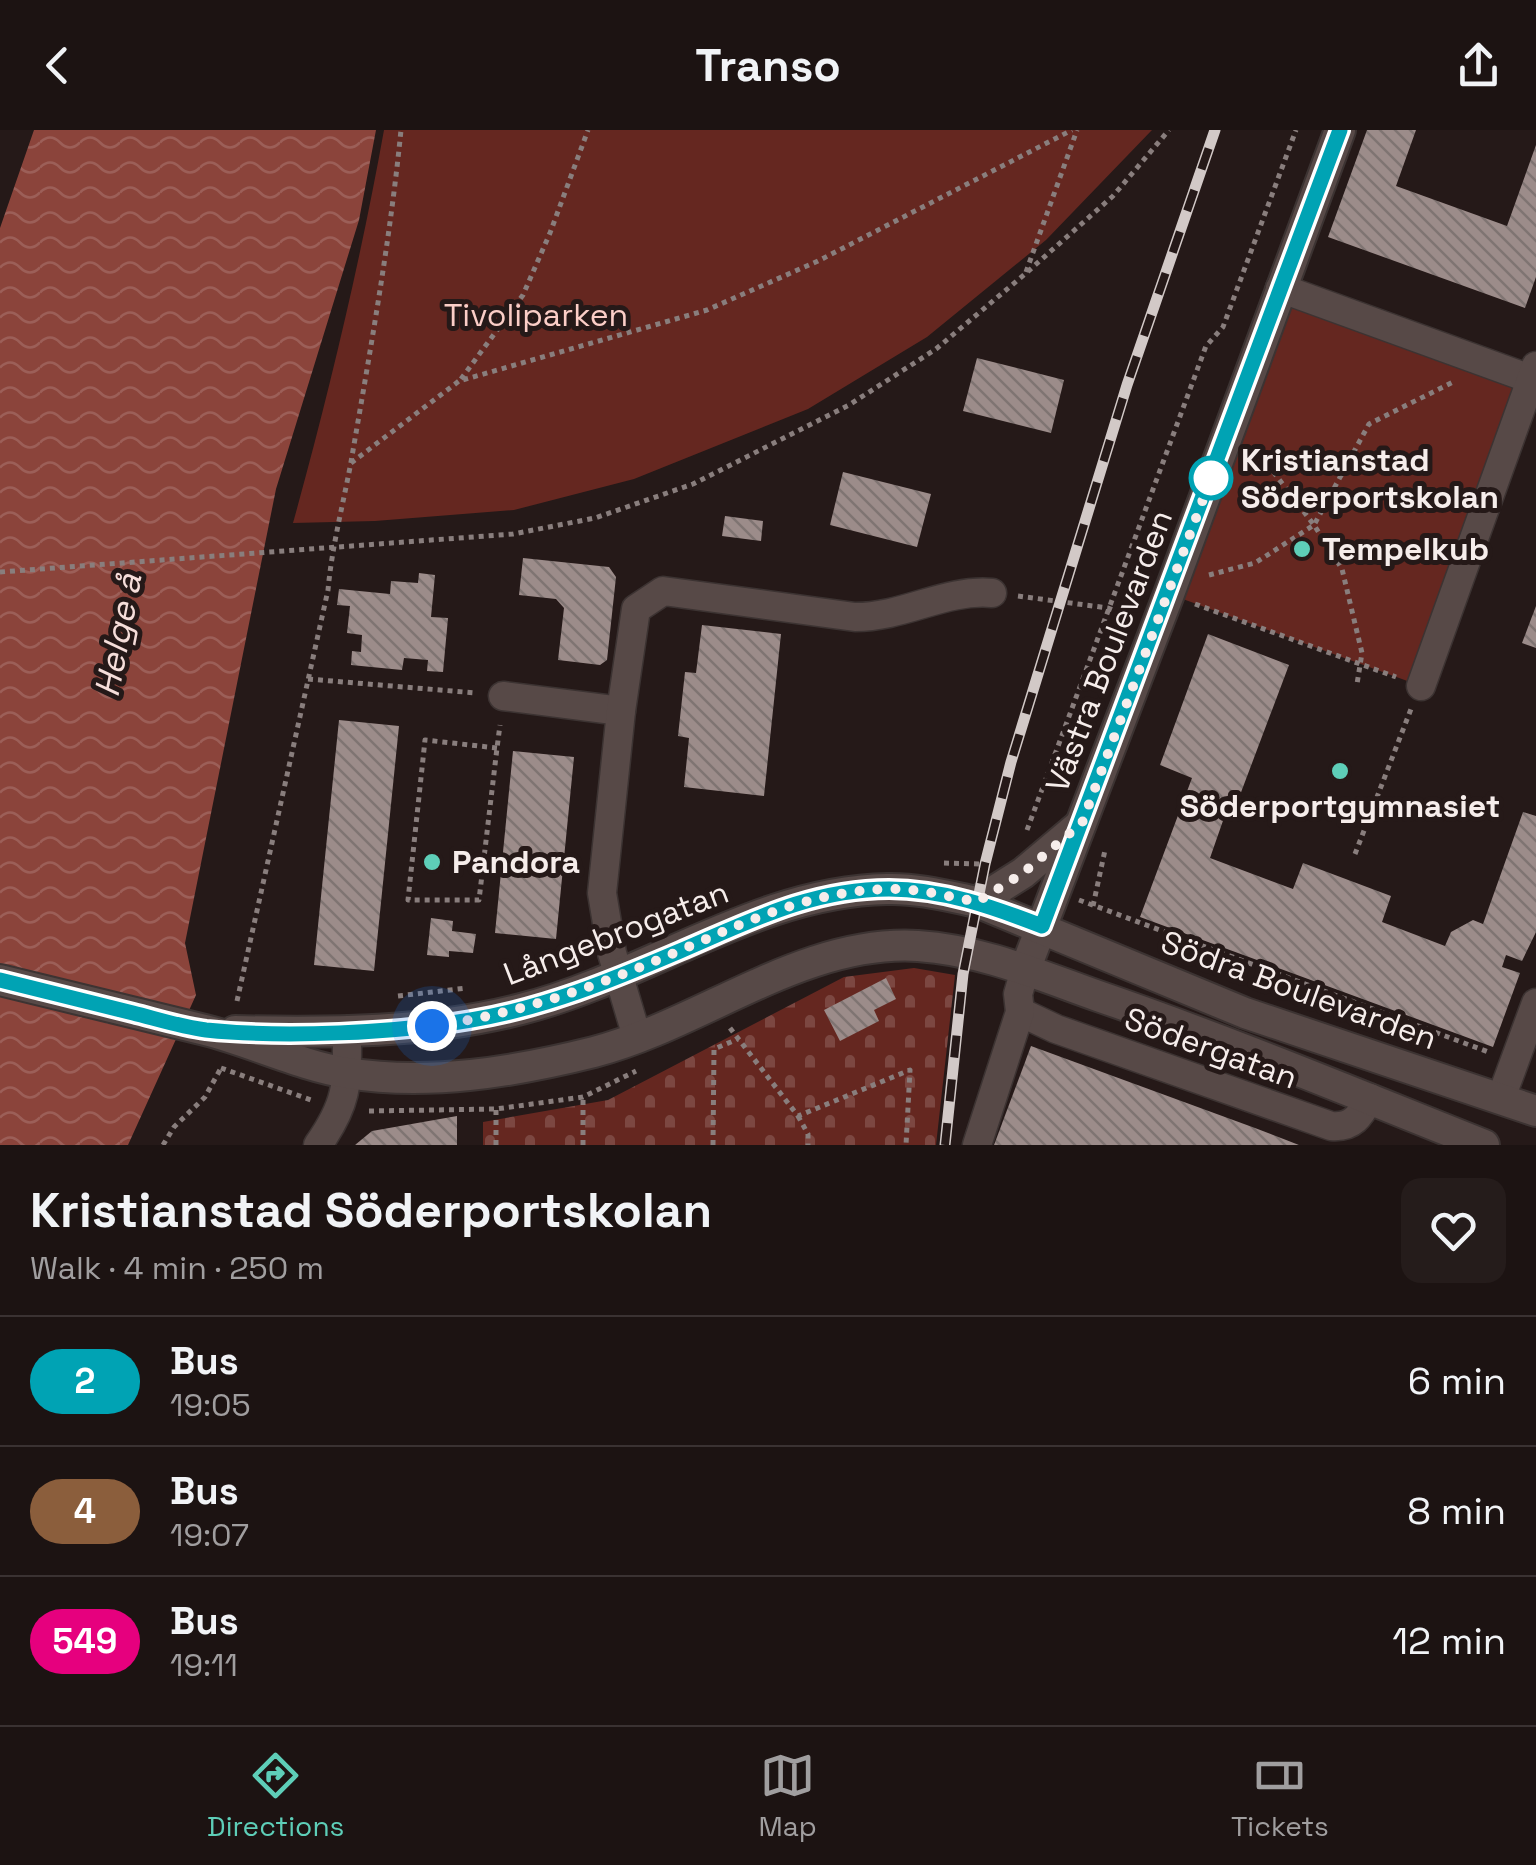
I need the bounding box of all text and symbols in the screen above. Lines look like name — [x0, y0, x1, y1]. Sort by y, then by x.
text: Transo — [695, 37, 841, 94]
icon: back — [30, 38, 85, 93]
icon: share — [1451, 38, 1506, 93]
park label: Tivoliparken — [444, 295, 628, 335]
place label: Kristianstad Söderportskolan — [1241, 440, 1499, 517]
marker: Kristianstad Söderportskolan — [1190, 457, 1232, 499]
street label: Västra Boulevarden — [1037, 504, 1181, 798]
place label: Tempelkub — [1322, 529, 1489, 569]
marker: Tempelkub — [1291, 538, 1313, 560]
water label: Helge å — [85, 569, 152, 700]
marker: Söderportgymnasiet — [1329, 760, 1351, 782]
place label: Söderportgymnasiet — [1180, 786, 1500, 826]
place label: Pandora — [452, 842, 580, 882]
marker: Pandora — [421, 851, 443, 873]
street label: Långebrogatan — [498, 872, 734, 994]
street label: Södra Boulevarden — [1156, 922, 1442, 1058]
street label: Södergatan — [1119, 998, 1303, 1098]
your location — [407, 1001, 457, 1051]
button: heart — [1401, 1178, 1506, 1283]
text: Kristianstad Söderportskolan — [30, 1180, 712, 1241]
text: Walk · 4 min · 250 m — [30, 1248, 324, 1288]
text: Bus — [170, 1337, 239, 1385]
text: 6 min — [1408, 1357, 1506, 1405]
text: 2 — [75, 1359, 95, 1403]
text: 19:05 — [170, 1385, 251, 1425]
text: Bus — [170, 1467, 239, 1515]
text: 8 min — [1407, 1487, 1506, 1535]
text: 4 — [74, 1489, 96, 1533]
text: 19:07 — [170, 1515, 249, 1555]
text: Bus — [170, 1597, 239, 1645]
text: 12 min — [1392, 1617, 1506, 1665]
text: 549 — [53, 1619, 117, 1663]
text: 19:11 — [170, 1645, 238, 1685]
tab: Directions — [207, 1748, 344, 1844]
tab: Map — [759, 1748, 817, 1844]
tab: Tickets — [1231, 1748, 1329, 1844]

